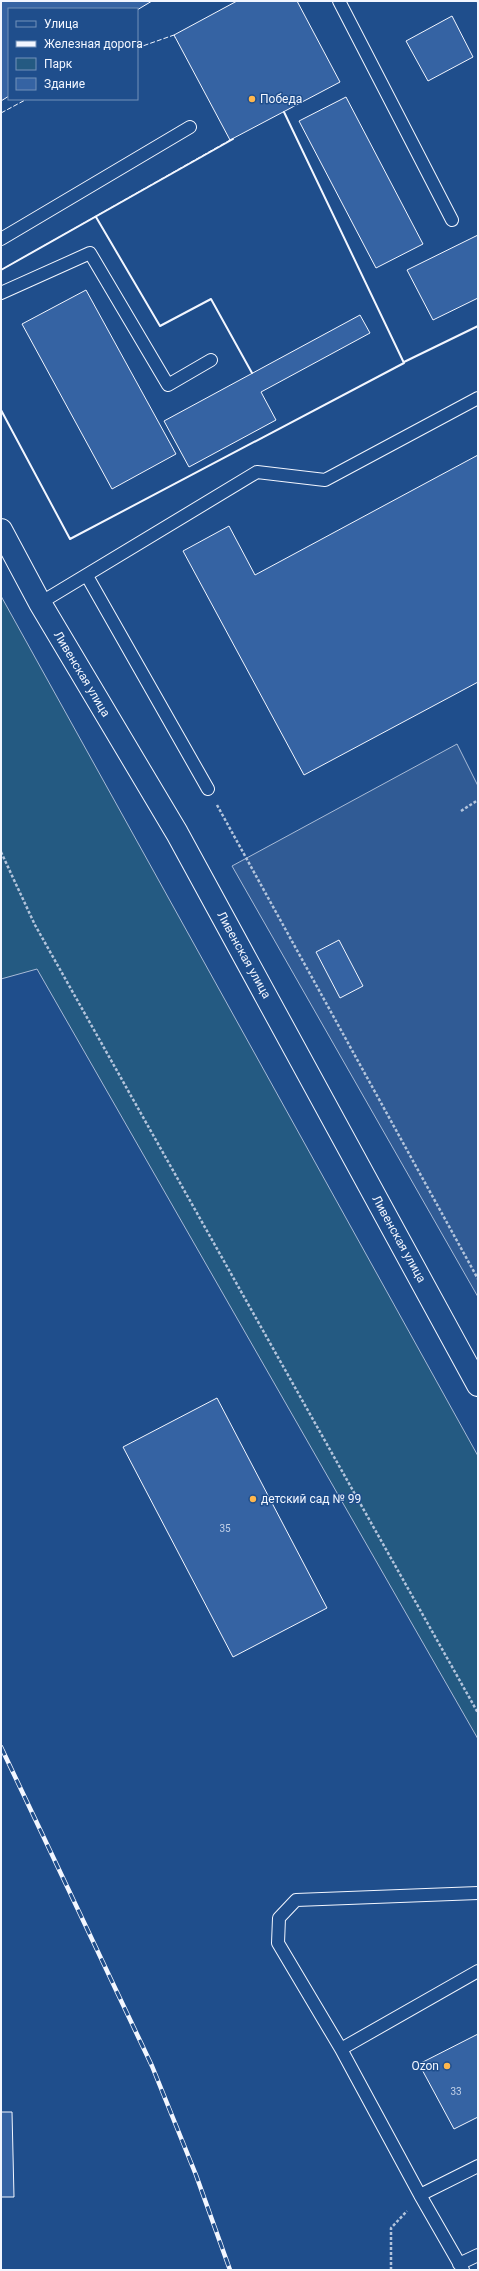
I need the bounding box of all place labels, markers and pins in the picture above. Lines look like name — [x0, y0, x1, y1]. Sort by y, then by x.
place label: Победа — [260, 92, 302, 106]
marker: Победа — [247, 94, 257, 104]
place label: детский сад № 99 — [261, 1492, 361, 1506]
marker: детский сад № 99 — [248, 1494, 258, 1504]
place label: Ozon — [411, 2059, 439, 2073]
marker: Ozon — [442, 2061, 452, 2071]

